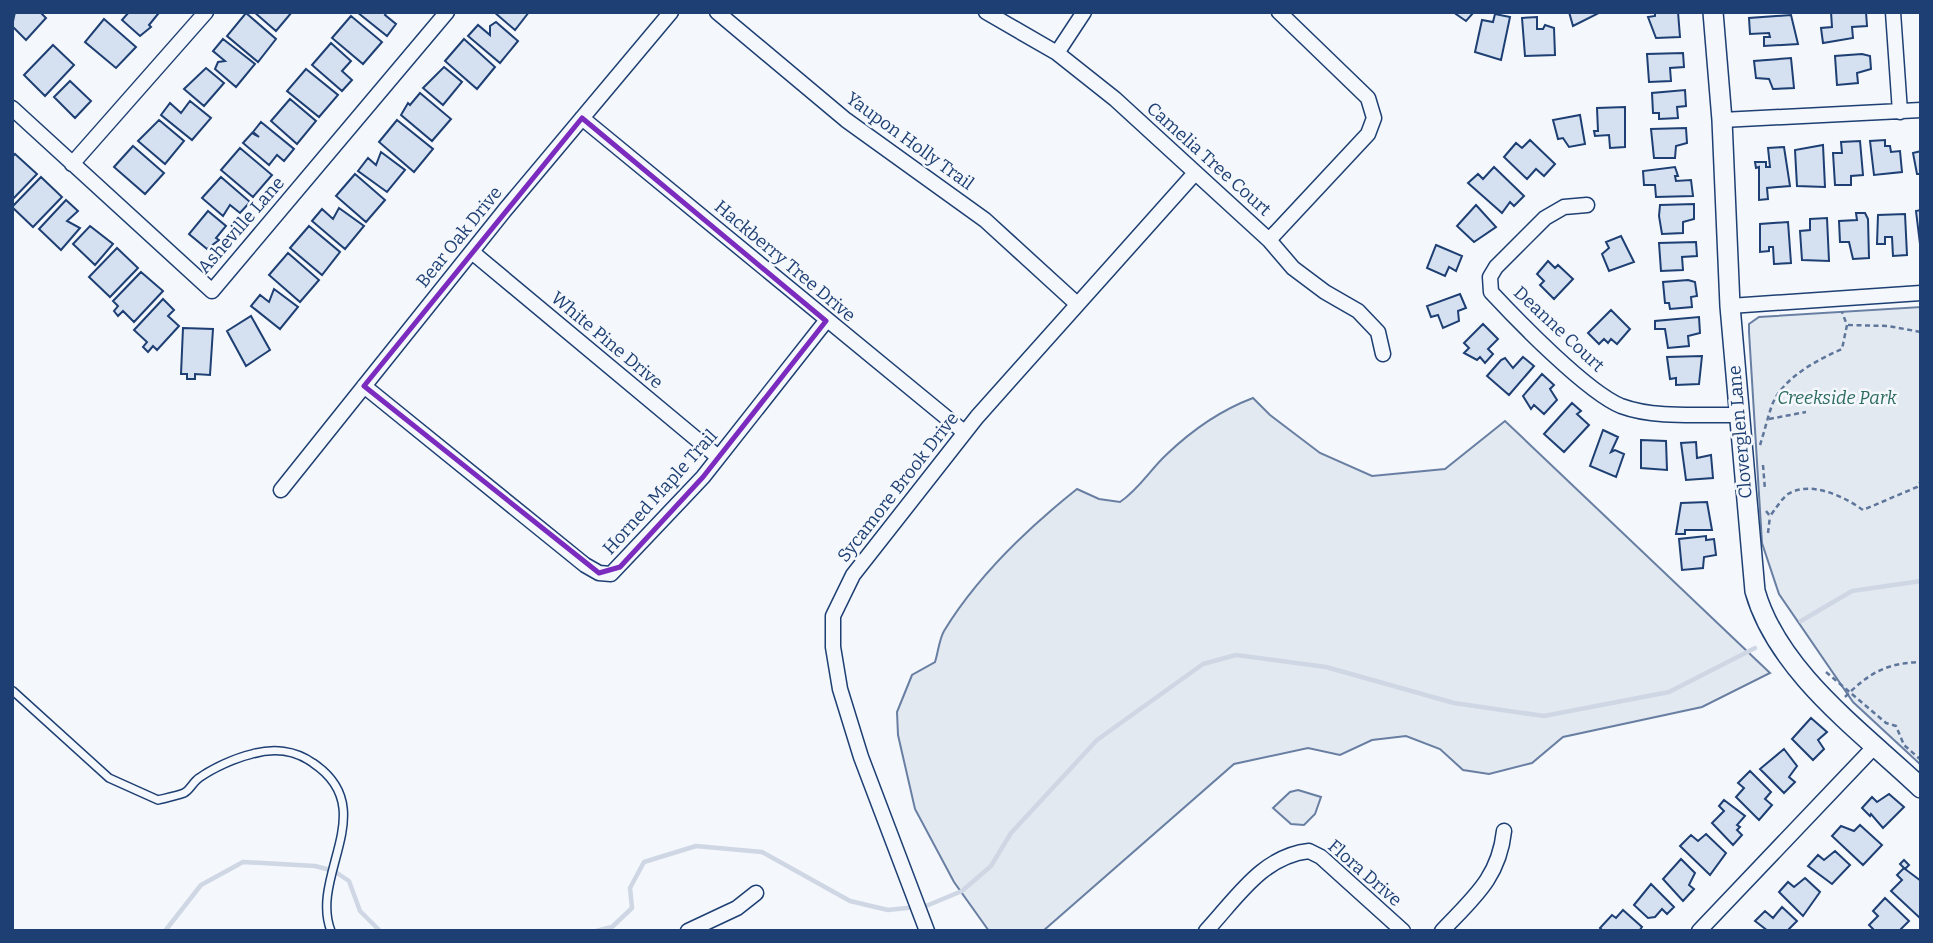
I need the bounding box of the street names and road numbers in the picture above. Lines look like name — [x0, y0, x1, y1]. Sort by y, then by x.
street label: Yaupon Holly Trail — [842, 87, 978, 195]
street label: Camelia Tree Court — [1142, 97, 1276, 221]
street label: Asheville Lane — [193, 172, 289, 278]
street label: Bear Oak Drive — [412, 182, 506, 292]
street label: Hackberry Tree Drive — [710, 196, 860, 326]
street label: Deanne Court — [1509, 281, 1609, 377]
street label: White Pine Drive — [546, 287, 668, 393]
street label: Cloverglen Lane — [1723, 365, 1757, 499]
street label: Sycamore Brook Drive — [833, 408, 963, 566]
street label: Horned Maple Trail — [598, 425, 722, 559]
street label: Flora Drive — [1324, 835, 1406, 911]

